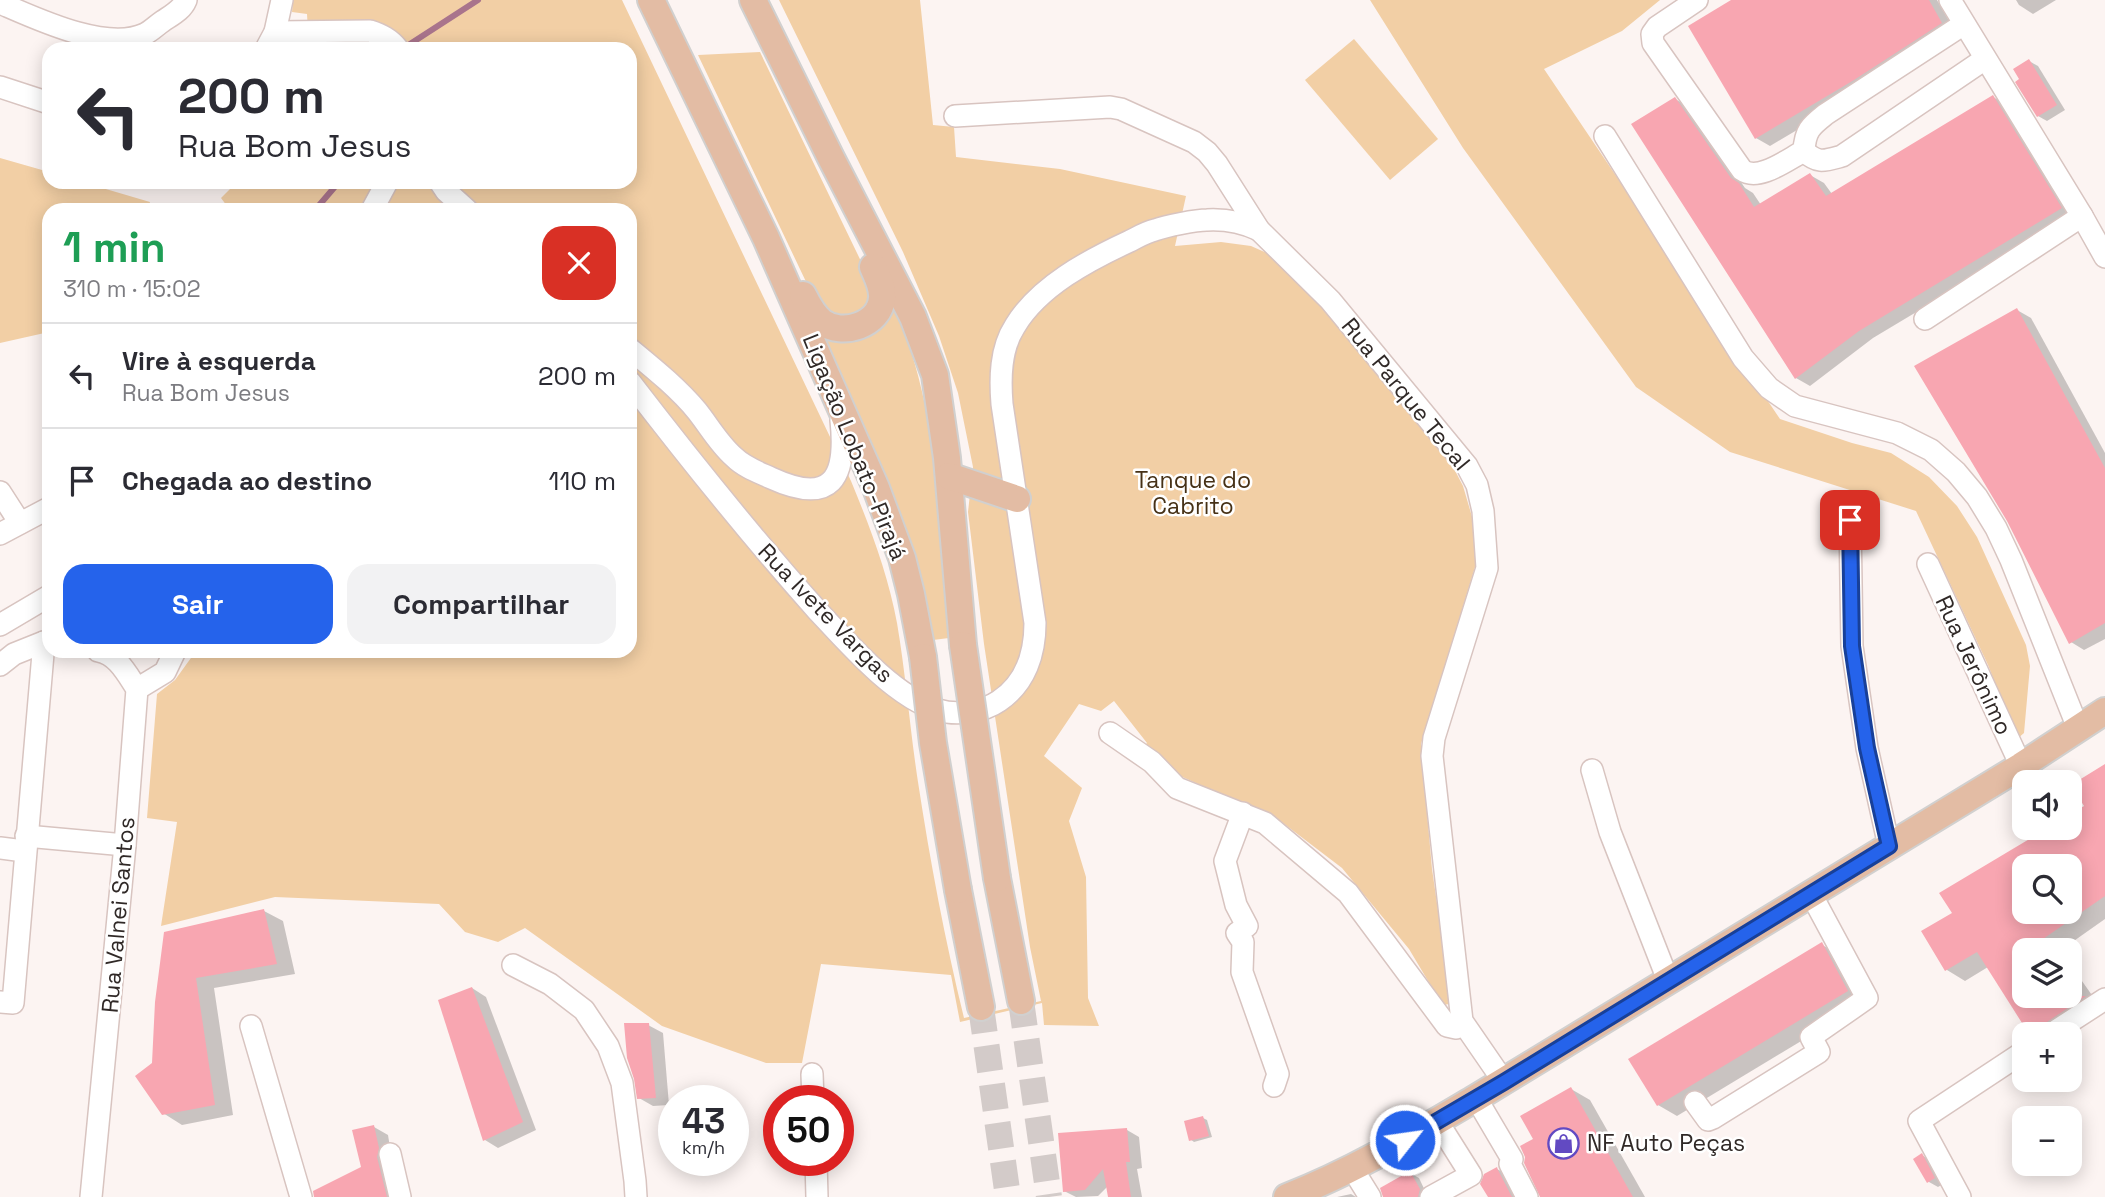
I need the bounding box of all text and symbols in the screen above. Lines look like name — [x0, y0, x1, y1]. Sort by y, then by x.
text: 200 m — [178, 65, 325, 127]
icon: left — [63, 70, 154, 161]
text: Rua Bom Jesus — [178, 126, 411, 166]
text: 1 min — [63, 221, 166, 274]
button: close — [542, 226, 616, 300]
text: 310 m · 15:02 — [63, 274, 201, 304]
street label: Rua Parque Tecal — [1335, 311, 1477, 477]
street label: Ligação Lobato-Pirajá — [796, 329, 914, 565]
text: Vire à esquerda — [122, 344, 316, 378]
icon: left — [63, 357, 101, 395]
text: 200 m — [538, 359, 616, 393]
text: Rua Bom Jesus — [122, 378, 290, 408]
icon: arrive — [63, 462, 101, 500]
text: Chegada ao destino — [122, 464, 372, 498]
text: 110 m — [549, 464, 616, 498]
park label: Tanque do Cabrito — [1135, 465, 1251, 521]
pin — [1820, 490, 1880, 550]
icon: arrive — [1831, 501, 1869, 539]
street label: Rua Ivete Vargas — [752, 537, 900, 689]
button: Sair — [63, 564, 333, 644]
button: Compartilhar — [347, 564, 616, 644]
street label: Rua Jerônimo — [1929, 590, 2019, 740]
map controls — [2012, 770, 2082, 1176]
button: sound — [2012, 770, 2082, 840]
street label: Rua Valnei Santos — [94, 816, 142, 1014]
button: search — [2012, 854, 2082, 924]
button: layers — [2012, 938, 2082, 1008]
button: + — [2012, 1022, 2082, 1092]
speed limit sign: 50 — [763, 1085, 854, 1176]
text: 43 — [682, 1099, 725, 1143]
position arrow — [1368, 1103, 1442, 1177]
button: − — [2012, 1106, 2082, 1176]
shop icon: NF Auto Peças — [1547, 1126, 1581, 1160]
place label: NF Auto Peças — [1587, 1128, 1745, 1158]
text: km/h — [682, 1136, 725, 1159]

